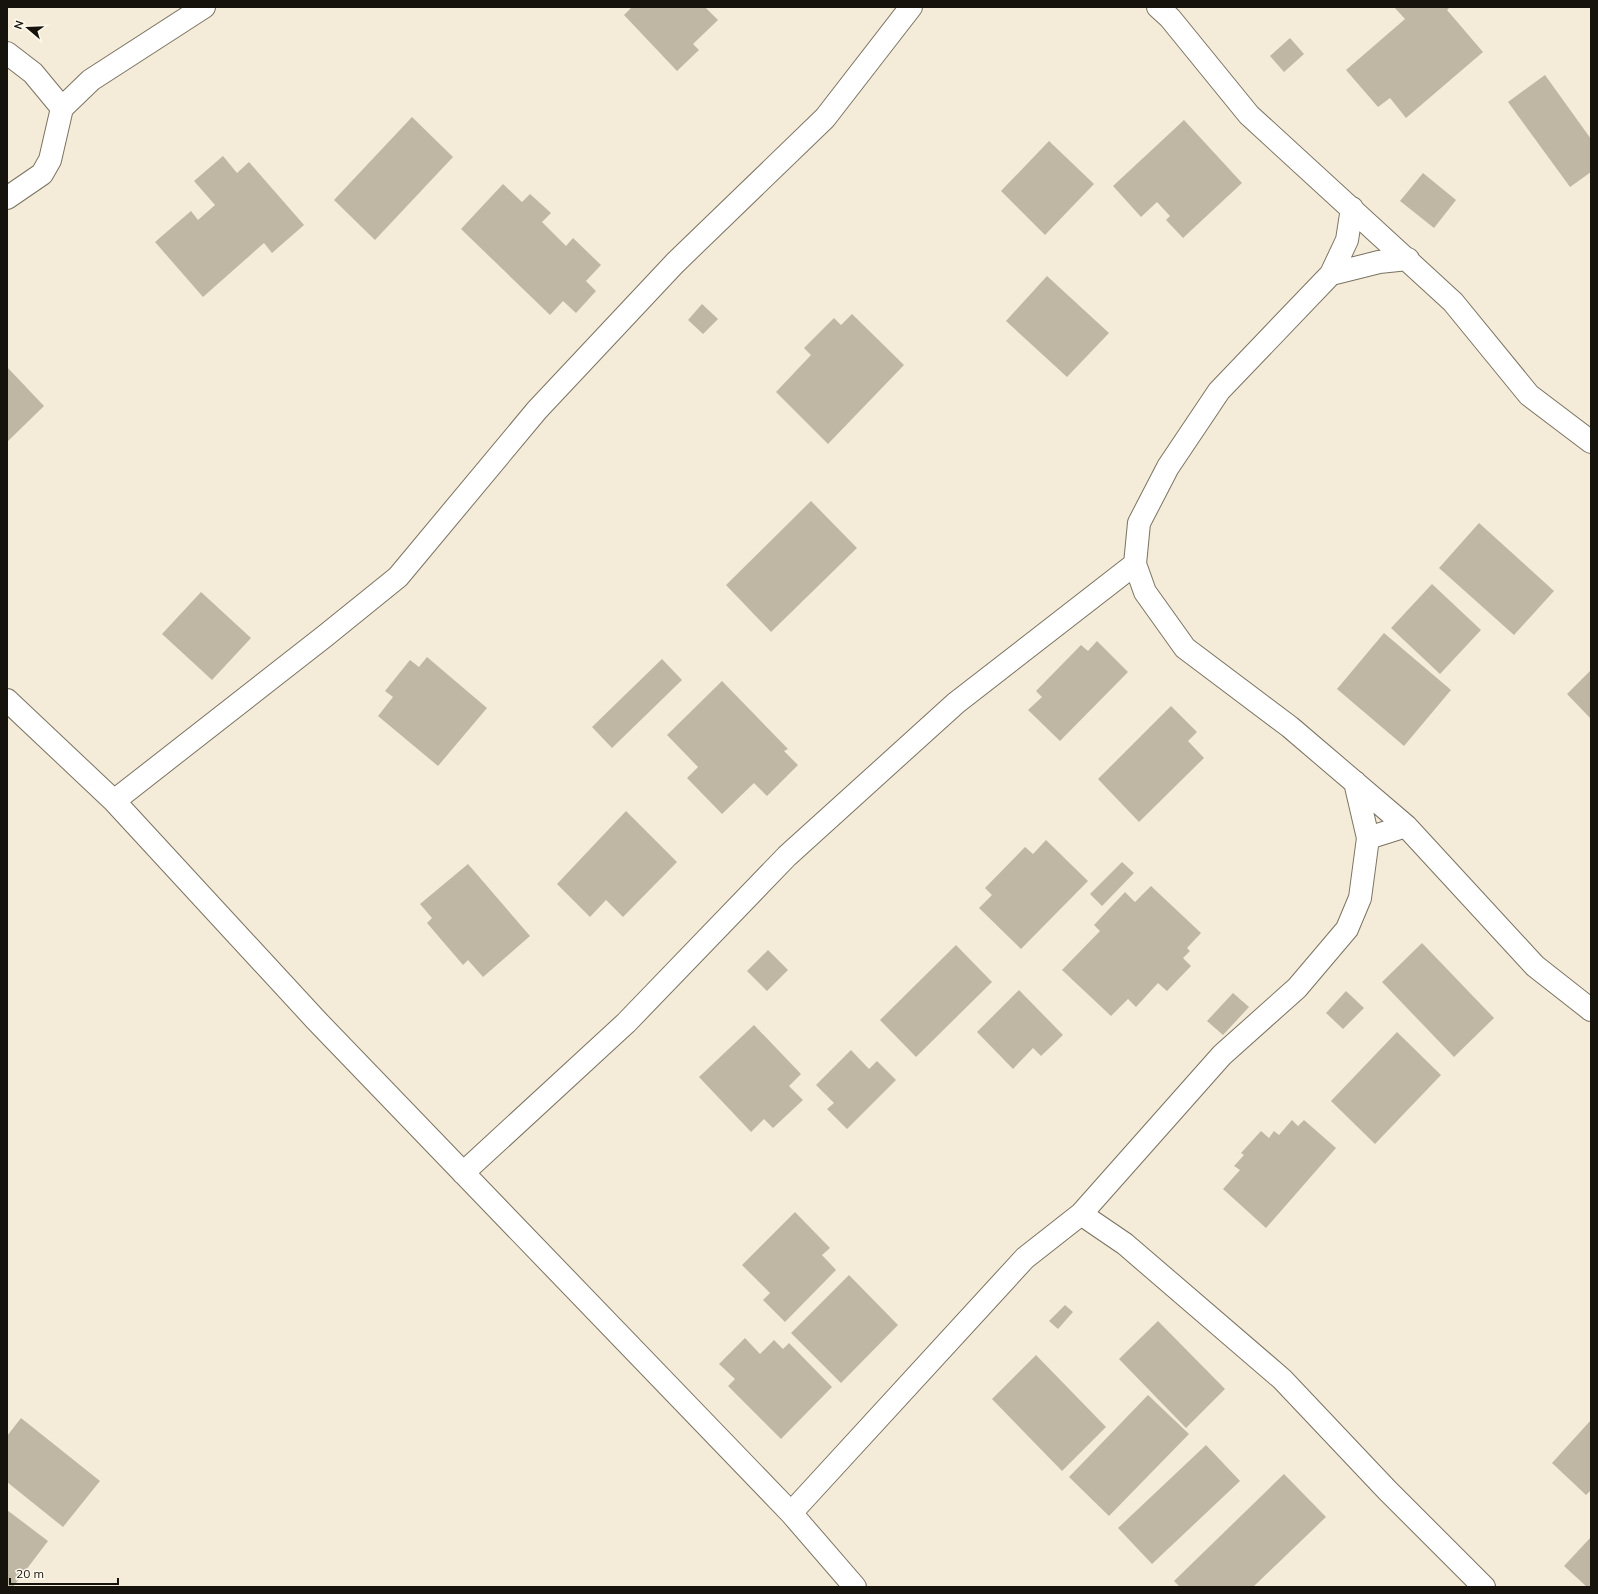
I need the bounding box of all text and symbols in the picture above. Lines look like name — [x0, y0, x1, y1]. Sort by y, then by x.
north arrow — [8, 8, 48, 48]
text: N — [11, 19, 27, 31]
scale bar — [10, 1560, 118, 1586]
text: 20 m — [16, 1566, 44, 1581]

